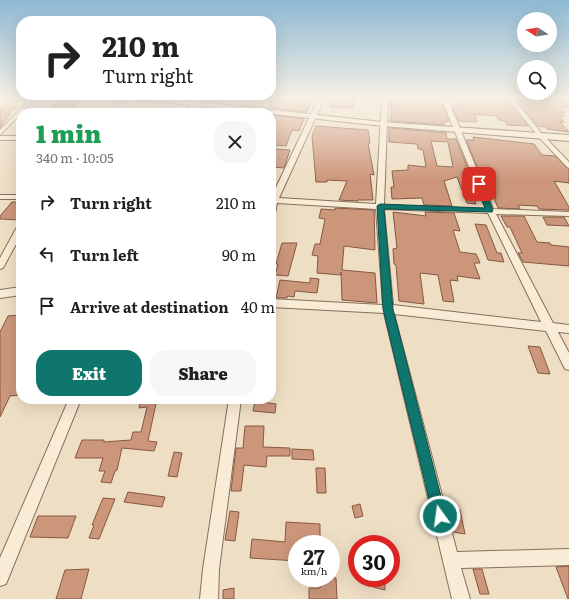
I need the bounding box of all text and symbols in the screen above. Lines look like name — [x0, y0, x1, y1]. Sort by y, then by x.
north arrow — [517, 12, 557, 52]
map controls — [517, 12, 557, 100]
text: 210 m — [102, 24, 179, 66]
icon: right — [36, 32, 88, 84]
button: search — [517, 60, 557, 100]
text: Turn right — [102, 62, 193, 89]
text: 1 min — [36, 115, 101, 150]
button: close — [214, 121, 256, 163]
text: 340 m · 10:05 — [36, 148, 114, 167]
pin — [462, 167, 496, 201]
icon: arrive — [468, 173, 490, 195]
icon: right — [36, 191, 58, 213]
text: Turn right — [70, 191, 152, 214]
text: 210 m — [216, 191, 256, 214]
icon: left — [36, 243, 58, 265]
text: Turn left — [70, 243, 139, 266]
text: 90 m — [222, 243, 256, 266]
icon: arrive — [36, 295, 58, 317]
text: Arrive at destination — [70, 295, 229, 318]
text: 40 m — [241, 295, 275, 318]
button: Exit — [36, 350, 142, 396]
button: Share — [150, 350, 256, 396]
position arrow — [419, 495, 461, 537]
speed limit sign: 30 — [348, 535, 400, 587]
text: 27 — [303, 541, 325, 571]
text: km/h — [301, 563, 327, 578]

